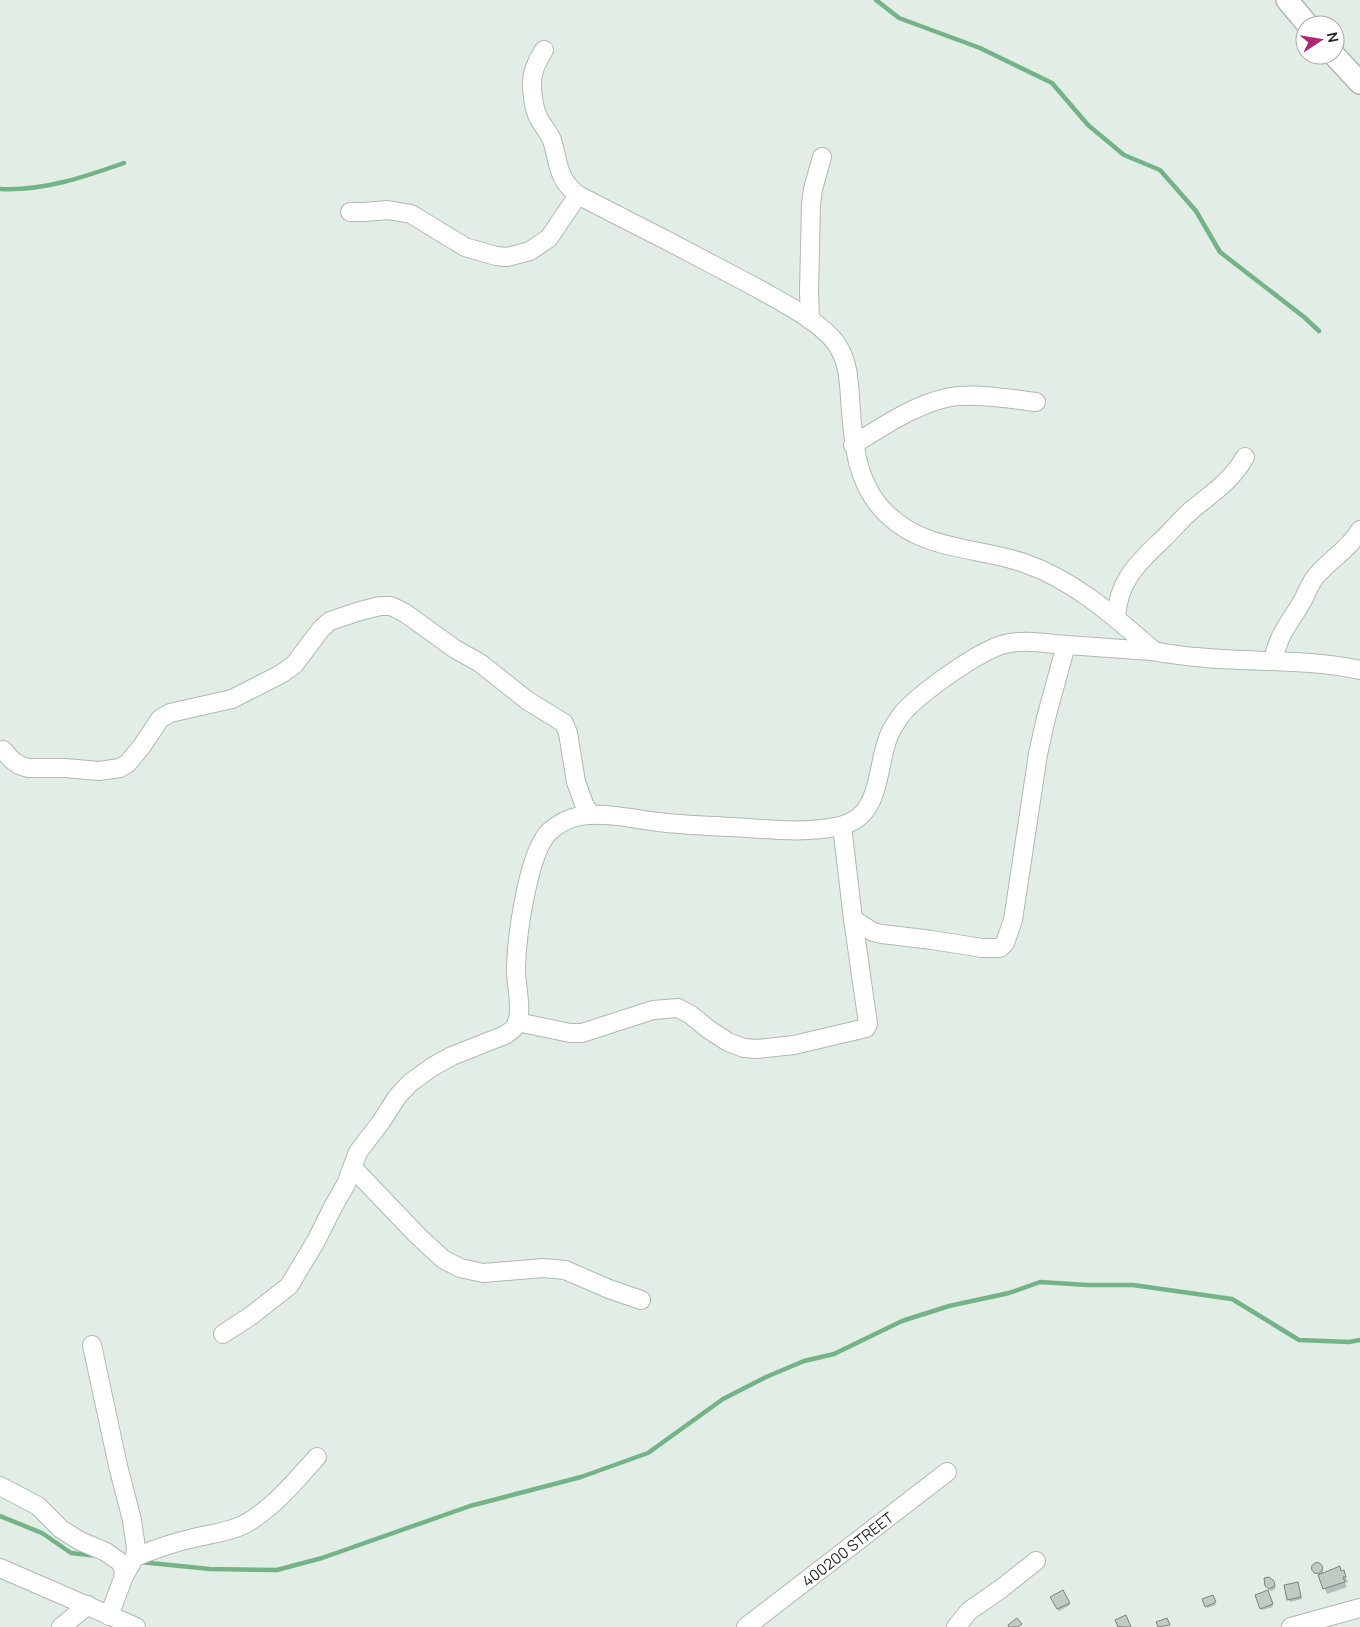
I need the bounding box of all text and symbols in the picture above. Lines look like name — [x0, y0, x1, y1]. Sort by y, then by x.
north arrow — [1295, 15, 1345, 65]
text: N — [1323, 30, 1344, 44]
street label: 400200 STREET — [797, 1507, 898, 1591]

